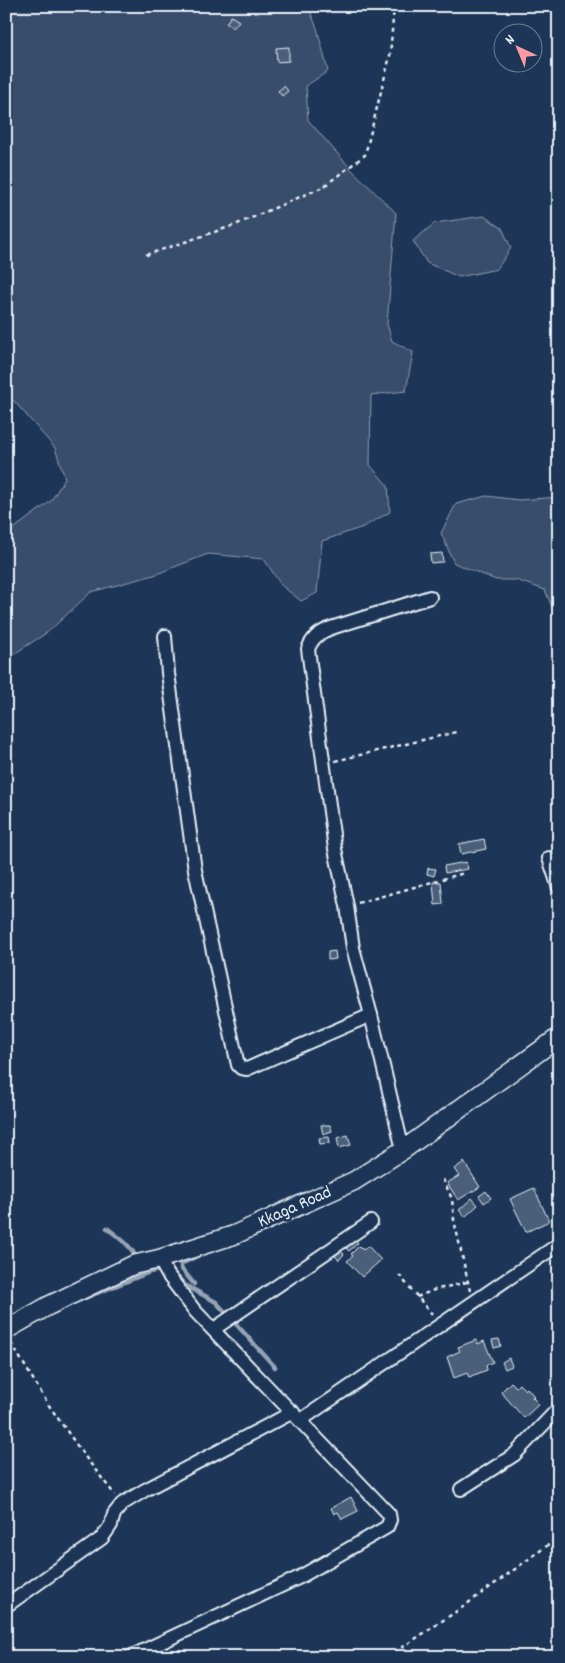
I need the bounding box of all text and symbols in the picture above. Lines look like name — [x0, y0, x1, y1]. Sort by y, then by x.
north arrow — [492, 22, 542, 72]
text: N — [501, 30, 520, 50]
street label: Kkaga Road — [254, 1181, 336, 1235]

